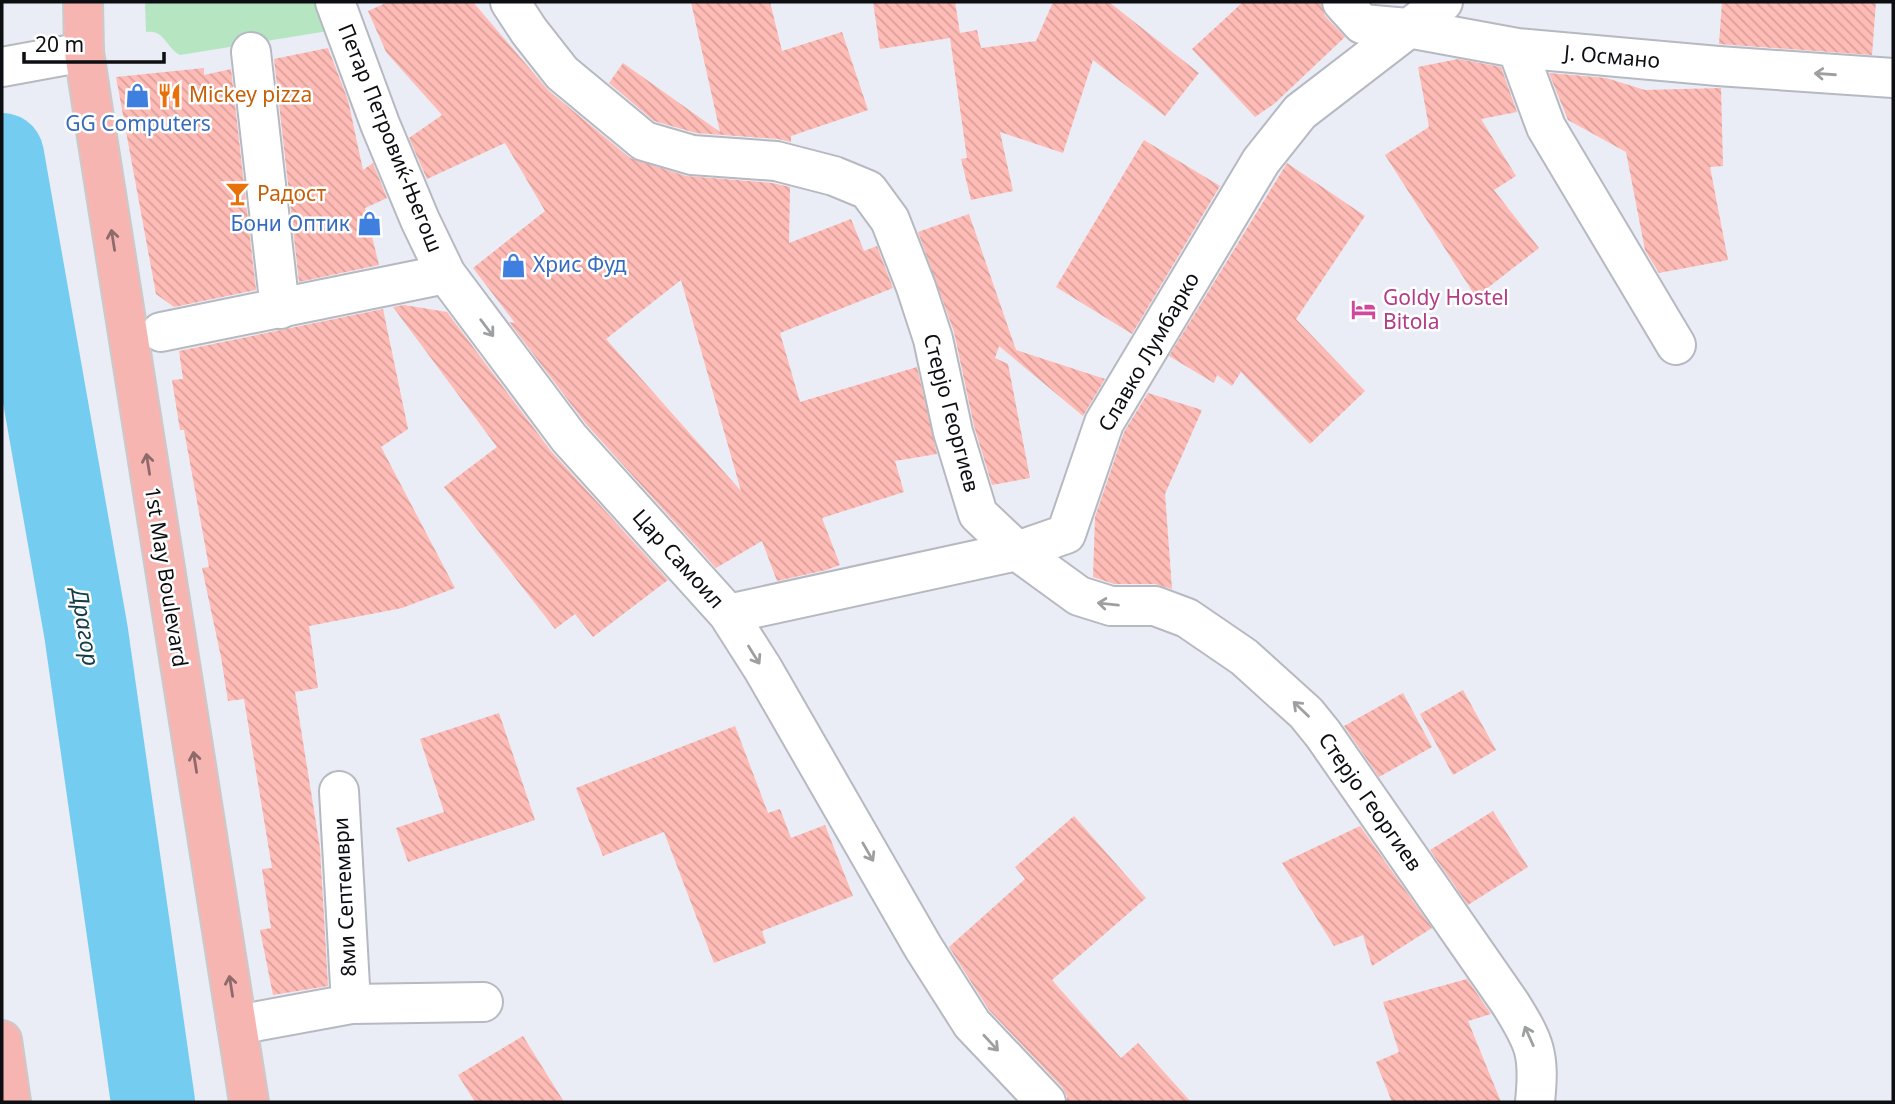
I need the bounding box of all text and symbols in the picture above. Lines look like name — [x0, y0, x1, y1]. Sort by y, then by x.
street label: Петар Петровиќ-Његош — [332, 19, 450, 256]
scale bar — [24, 21, 164, 65]
text: 20 m — [35, 30, 84, 58]
street label: Ј. Османо — [1561, 38, 1661, 74]
one-way arrow — [1814, 67, 1837, 80]
place label: Mickey pizza — [189, 80, 312, 108]
shop icon: GG Computers — [124, 81, 152, 109]
restaurant icon: Mickey pizza — [155, 81, 183, 109]
place label: GG Computers — [65, 109, 211, 137]
place label: Радост — [257, 179, 326, 207]
bar icon: Радост — [223, 180, 251, 208]
place label: Бони Оптик — [231, 209, 350, 237]
shop icon: Бони Оптик — [356, 210, 384, 238]
one-way arrow — [106, 229, 119, 252]
place label: Хрис Фуд — [533, 250, 627, 278]
shop icon: Хрис Фуд — [499, 251, 527, 279]
street label: Славко Лумбарко — [1091, 267, 1205, 436]
place label: Goldy Hostel Bitola — [1383, 283, 1509, 335]
hotel icon: Goldy Hostel Bitola — [1349, 296, 1377, 324]
one-way arrow — [479, 318, 494, 337]
street label: Стерјо Георгиев — [917, 330, 987, 495]
one-way arrow — [141, 453, 154, 476]
street label: 1st May Boulevard — [139, 485, 195, 669]
street label: Цар Самоил — [627, 503, 731, 614]
water label: Драгор — [64, 584, 108, 668]
one-way arrow — [1097, 597, 1120, 610]
one-way arrow — [748, 645, 762, 665]
one-way arrow — [1293, 700, 1310, 717]
street label: Стерјо Георгиев — [1313, 727, 1429, 876]
one-way arrow — [188, 751, 201, 774]
street label: 8ми Септември — [326, 817, 362, 977]
one-way arrow — [861, 842, 875, 862]
one-way arrow — [224, 976, 237, 998]
one-way arrow — [1522, 1026, 1535, 1047]
one-way arrow — [982, 1035, 999, 1052]

